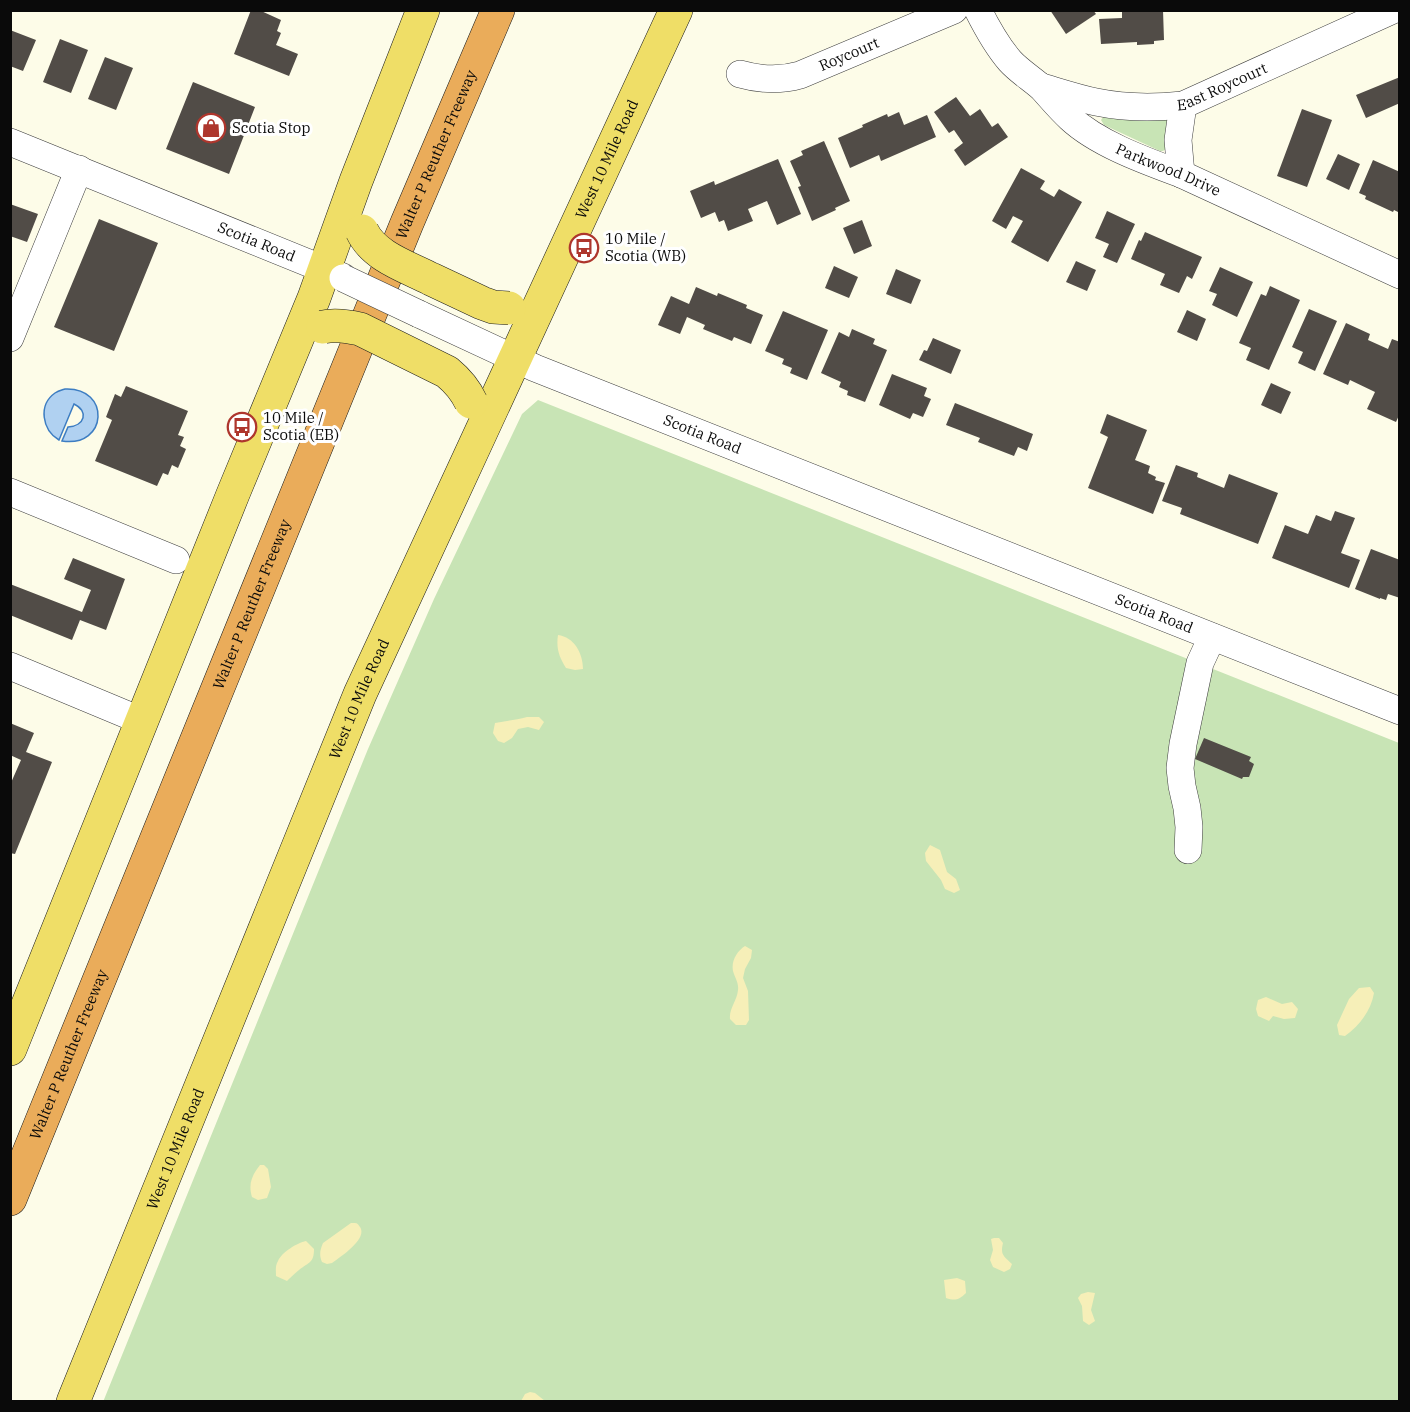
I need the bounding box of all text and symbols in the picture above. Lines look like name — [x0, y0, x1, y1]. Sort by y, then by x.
street label: Roycourt — [816, 33, 882, 75]
street label: East Roycourt — [1176, 58, 1270, 115]
street label: Walter P Reuther Freeway — [391, 67, 480, 242]
street label: West 10 Mile Road — [571, 96, 642, 222]
shop icon: Scotia Stop — [195, 112, 227, 144]
place label: Scotia Stop — [232, 118, 310, 137]
street label: Parkwood Drive — [1113, 139, 1224, 200]
street label: Scotia Road — [215, 217, 298, 266]
place label: 10 Mile / Scotia (WB) — [605, 229, 686, 265]
bus stop icon: 10 Mile / Scotia (WB) — [568, 232, 600, 264]
place label: 10 Mile / Scotia (EB) — [263, 408, 339, 444]
street label: Scotia Road — [661, 410, 744, 458]
bus stop icon: 10 Mile / Scotia (EB) — [226, 411, 258, 443]
street label: Walter P Reuther Freeway — [208, 516, 295, 692]
street label: Scotia Road — [1113, 589, 1196, 637]
street label: West 10 Mile Road — [325, 636, 393, 762]
street label: Walter P Reuther Freeway — [25, 966, 111, 1142]
street label: West 10 Mile Road — [142, 1085, 208, 1212]

